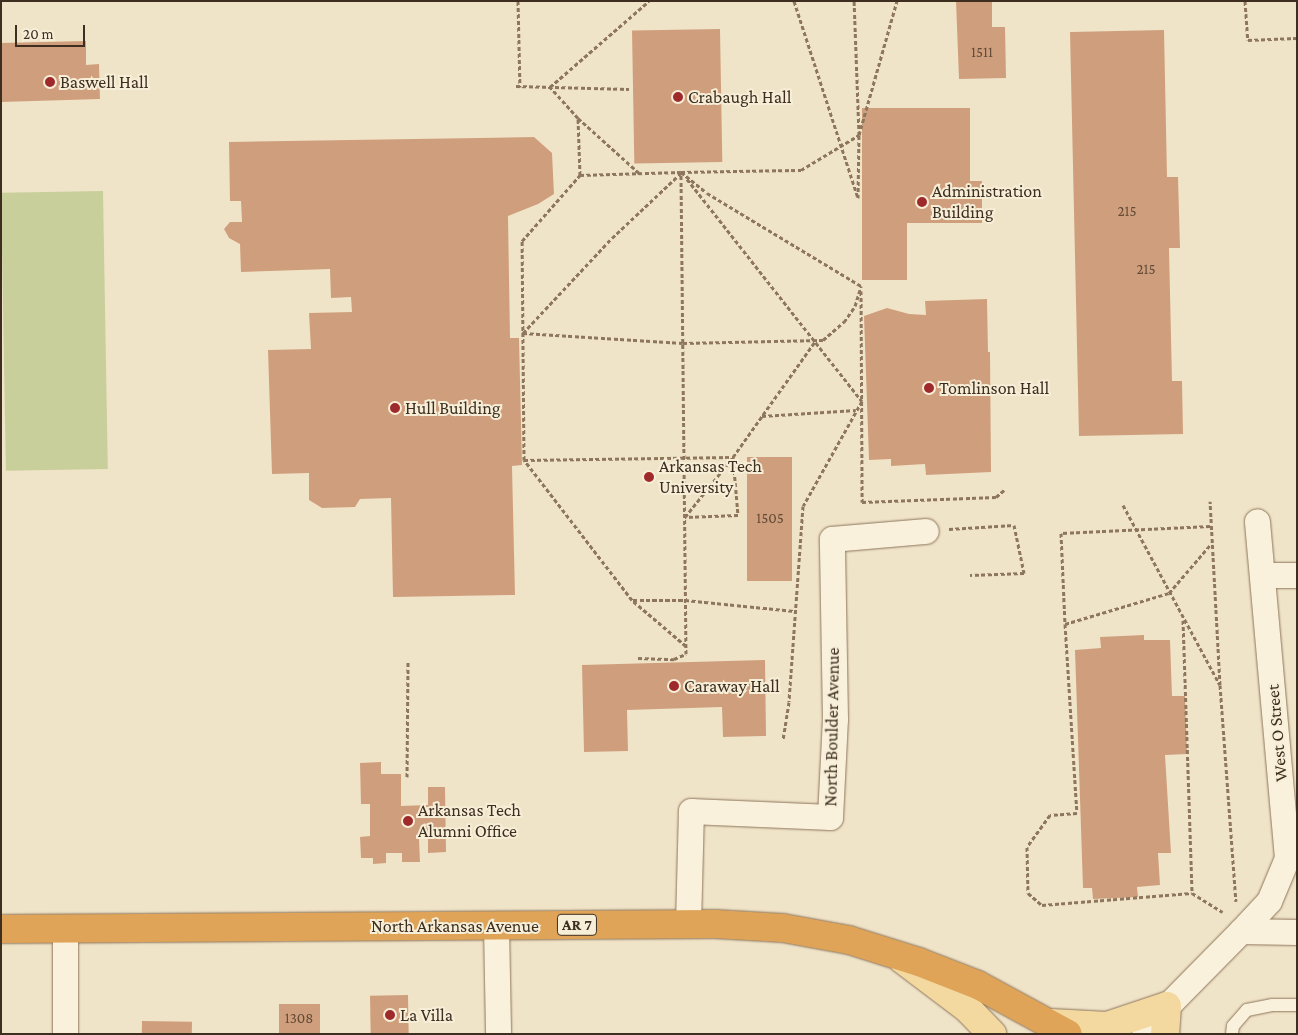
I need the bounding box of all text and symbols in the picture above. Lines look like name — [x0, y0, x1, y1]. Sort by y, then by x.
scale bar — [18, 15, 88, 47]
text: 20 m — [23, 26, 54, 42]
house number: 1511 — [971, 44, 993, 62]
place label: Baswell Hall — [60, 71, 149, 93]
marker: Baswell Hall — [44, 76, 56, 88]
place label: Crabaugh Hall — [688, 86, 791, 108]
marker: Crabaugh Hall — [672, 91, 684, 103]
place label: Administration Building — [932, 181, 1042, 223]
marker: Administration Building — [916, 196, 928, 208]
house number: 215 — [1117, 203, 1137, 221]
house number: 215 — [1136, 261, 1156, 279]
place label: Tomlinson Hall — [939, 377, 1049, 399]
marker: Tomlinson Hall — [923, 382, 935, 394]
place label: Hull Building — [405, 397, 501, 419]
marker: Hull Building — [389, 402, 401, 414]
place label: Arkansas Tech University — [659, 456, 762, 498]
marker: Arkansas Tech University — [643, 471, 655, 483]
house number: 1505 — [756, 510, 784, 528]
street label: North Boulder Avenue — [820, 647, 844, 807]
place label: Caraway Hall — [684, 675, 780, 697]
marker: Caraway Hall — [668, 680, 680, 692]
street label: West O Street — [1262, 683, 1292, 783]
place label: Arkansas Tech Alumni Office — [418, 800, 521, 842]
marker: Arkansas Tech Alumni Office — [402, 815, 414, 827]
road number: AR 7 — [556, 912, 598, 938]
street label: North Arkansas Avenue — [371, 915, 539, 937]
place label: La Villa — [400, 1004, 453, 1026]
marker: La Villa — [384, 1009, 396, 1021]
house number: 1308 — [285, 1010, 313, 1028]

